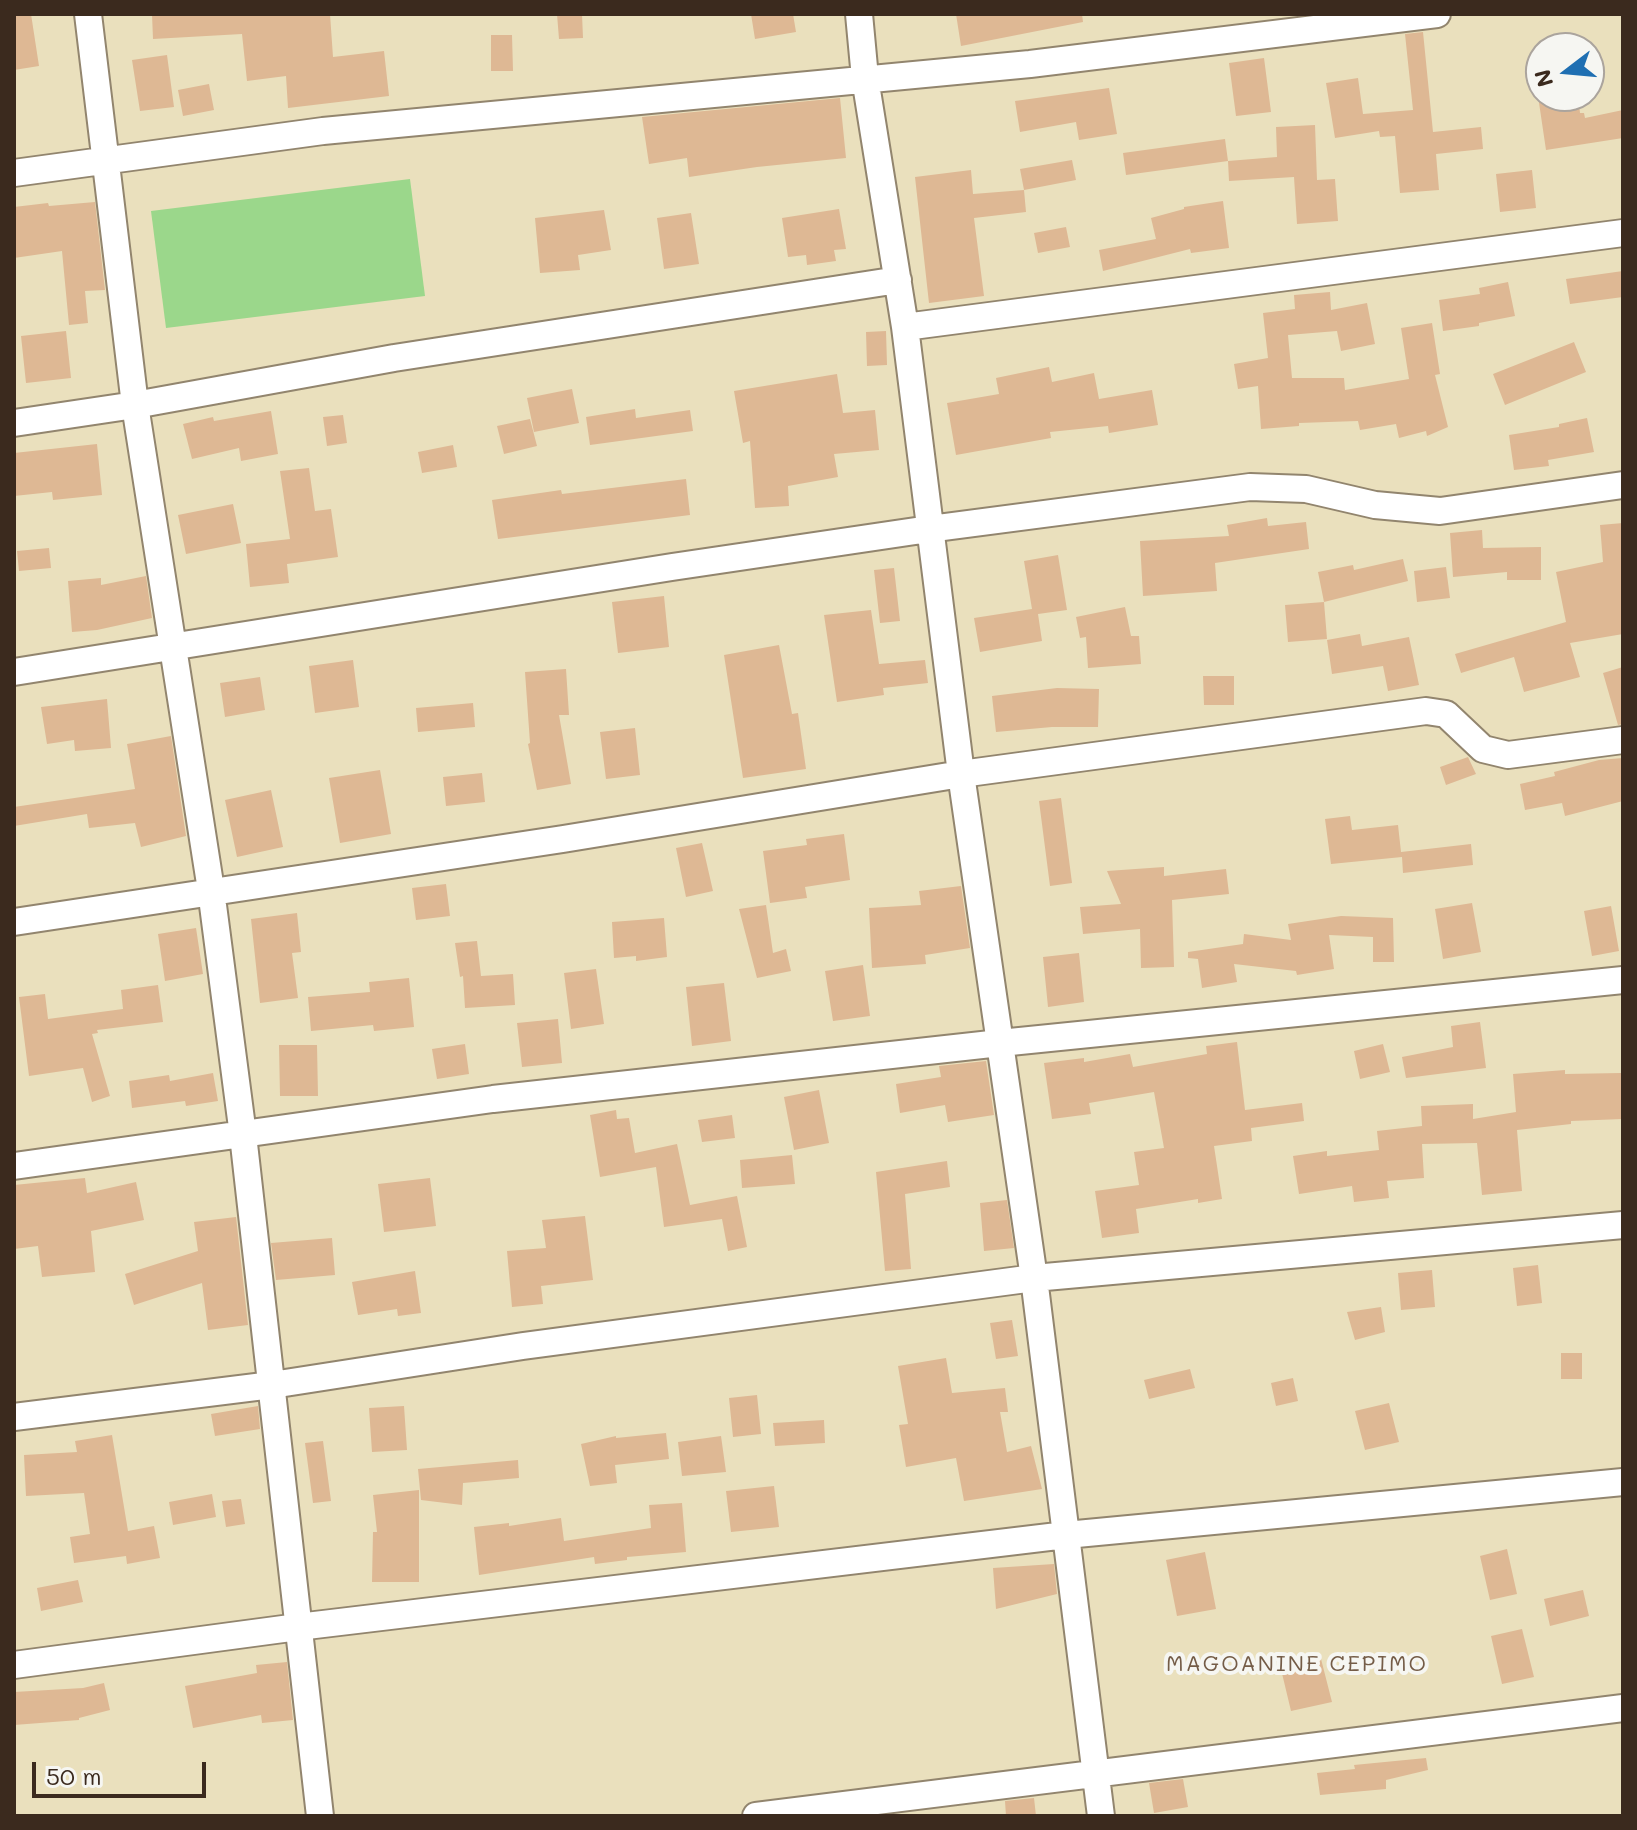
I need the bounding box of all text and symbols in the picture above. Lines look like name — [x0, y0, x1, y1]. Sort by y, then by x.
north arrow — [1525, 32, 1605, 112]
text: N — [1527, 66, 1560, 90]
district label: MAGOANINE CEPIMO — [1166, 1651, 1428, 1677]
scale bar — [36, 1746, 210, 1796]
text: 50 m — [46, 1760, 102, 1791]

